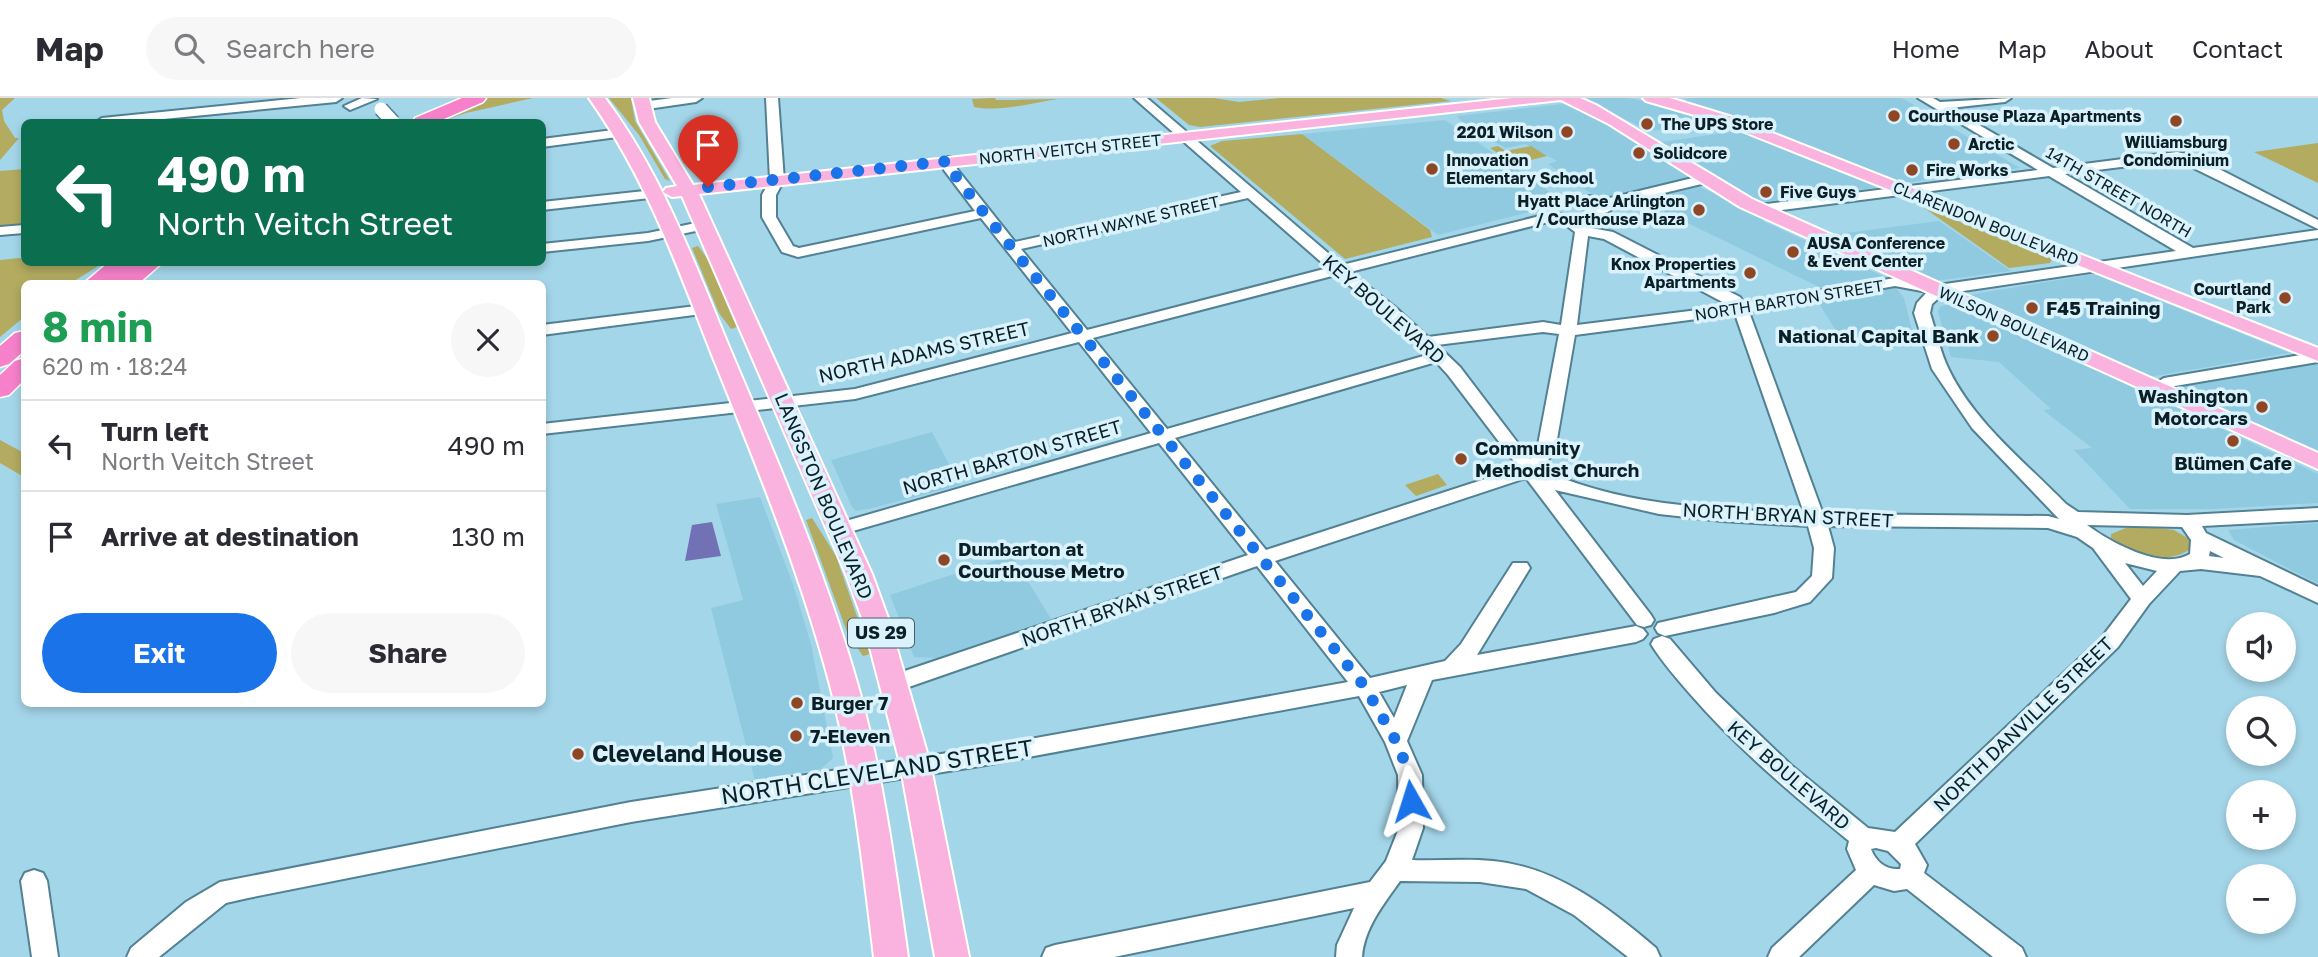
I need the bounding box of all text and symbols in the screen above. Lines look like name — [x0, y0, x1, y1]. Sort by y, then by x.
search box — [146, 17, 636, 80]
text: Map — [35, 29, 104, 68]
icon: search — [170, 29, 208, 67]
text: Search here — [226, 33, 375, 64]
text: Home — [1892, 34, 1960, 63]
text: Map — [1998, 34, 2047, 63]
text: About — [2085, 34, 2154, 63]
text: Contact — [2192, 34, 2283, 63]
place label: Courthouse Plaza Apartments — [1908, 106, 2141, 126]
marker: Courthouse Plaza Apartments — [1886, 108, 1902, 124]
marker: Williamsburg Condominium — [2168, 113, 2184, 129]
place label: The UPS Store — [1661, 114, 1774, 134]
pin — [678, 115, 738, 187]
marker: The UPS Store — [1639, 116, 1655, 132]
place label: 2201 Wilson — [1457, 122, 1553, 142]
marker: 2201 Wilson — [1559, 124, 1575, 140]
icon: arrive — [689, 126, 727, 164]
street label: NORTH VEITCH STREET — [978, 129, 1162, 169]
place label: Williamsburg Condominium — [2123, 132, 2229, 170]
place label: Arctic — [1968, 134, 2015, 154]
marker: Arctic — [1946, 136, 1962, 152]
street label: 14TH STREET NORTH — [2043, 142, 2195, 242]
place label: Solidcore — [1653, 143, 1727, 163]
text: 490 m — [157, 144, 306, 203]
marker: Solidcore — [1631, 145, 1647, 161]
icon: left — [42, 147, 133, 238]
place label: Innovation Elementary School — [1446, 150, 1595, 188]
place label: Fire Works — [1926, 160, 2009, 180]
marker: Innovation Elementary School — [1424, 161, 1440, 177]
marker: Fire Works — [1904, 162, 1920, 178]
street label: CLARENDON BOULEVARD — [1890, 177, 2082, 269]
place label: Five Guys — [1780, 182, 1856, 202]
marker: Five Guys — [1758, 184, 1774, 200]
street label: NORTH WAYNE STREET — [1041, 191, 1221, 251]
place label: Hyatt Place Arlington / Courthouse Plaza — [1517, 191, 1685, 229]
marker: Hyatt Place Arlington / Courthouse Plaza — [1691, 202, 1707, 218]
text: North Veitch Street — [157, 204, 453, 242]
place label: AUSA Conference & Event Center — [1807, 233, 1945, 271]
marker: AUSA Conference & Event Center — [1785, 244, 1801, 260]
street label: KEY BOULEVARD — [1318, 249, 1450, 368]
place label: Knox Properties Apartments — [1611, 254, 1736, 292]
marker: Knox Properties Apartments — [1742, 265, 1758, 281]
street label: NORTH BARTON STREET — [1693, 275, 1885, 325]
place label: Courtland Park — [2193, 279, 2272, 317]
street label: WILSON BOULEVARD — [1936, 282, 2092, 366]
marker: Courtland Park — [2277, 290, 2293, 306]
place label: F45 Training — [2046, 296, 2160, 319]
marker: F45 Training — [2024, 300, 2040, 316]
text: 8 min — [42, 301, 153, 351]
button: close — [451, 303, 525, 377]
street label: NORTH ADAMS STREET — [816, 316, 1032, 387]
place label: National Capital Bank — [1778, 324, 1979, 347]
marker: National Capital Bank — [1985, 328, 2001, 344]
text: 620 m · 18:24 — [42, 352, 187, 380]
place label: Washington Motorcars — [2138, 384, 2248, 429]
street label: LANGSTON BOULEVARD — [771, 389, 878, 602]
marker: Washington Motorcars — [2254, 399, 2270, 415]
street label: NORTH BARTON STREET — [900, 414, 1124, 499]
text: Turn left — [101, 416, 209, 447]
icon: left — [42, 427, 80, 465]
text: 490 m — [448, 430, 525, 461]
marker: Blümen Cafe — [2225, 433, 2241, 449]
place label: Community Methodist Church — [1475, 436, 1639, 481]
text: North Veitch Street — [101, 447, 314, 475]
marker: Community Methodist Church — [1453, 451, 1469, 467]
place label: Blümen Cafe — [2174, 451, 2292, 474]
street label: NORTH BRYAN STREET — [1682, 497, 1894, 532]
icon: arrive — [42, 518, 80, 556]
text: Arrive at destination — [101, 521, 359, 552]
text: 130 m — [452, 521, 525, 552]
place label: Dumbarton at Courthouse Metro — [958, 537, 1125, 582]
marker: Dumbarton at Courthouse Metro — [936, 552, 952, 568]
street label: NORTH BRYAN STREET — [1018, 560, 1226, 651]
map controls — [2226, 612, 2296, 934]
button: sound — [2226, 612, 2296, 682]
button: Exit — [42, 613, 277, 693]
button: Share — [291, 613, 525, 693]
road number: US 29 — [848, 618, 914, 648]
street label: NORTH DANVILLE STREET — [1928, 632, 2117, 816]
place label: Burger 7 — [811, 691, 888, 714]
marker: Burger 7 — [789, 695, 805, 711]
button: search — [2226, 696, 2296, 766]
street label: KEY BOULEVARD — [1723, 715, 1855, 834]
place label: 7-Eleven — [810, 724, 890, 747]
marker: 7-Eleven — [788, 728, 804, 744]
street label: NORTH CLEVELAND STREET — [719, 733, 1035, 810]
place label: Cleveland House — [592, 739, 782, 767]
marker: Cleveland House — [570, 746, 586, 762]
position arrow — [1374, 764, 1448, 838]
button: + — [2226, 780, 2296, 850]
button: − — [2226, 864, 2296, 934]

